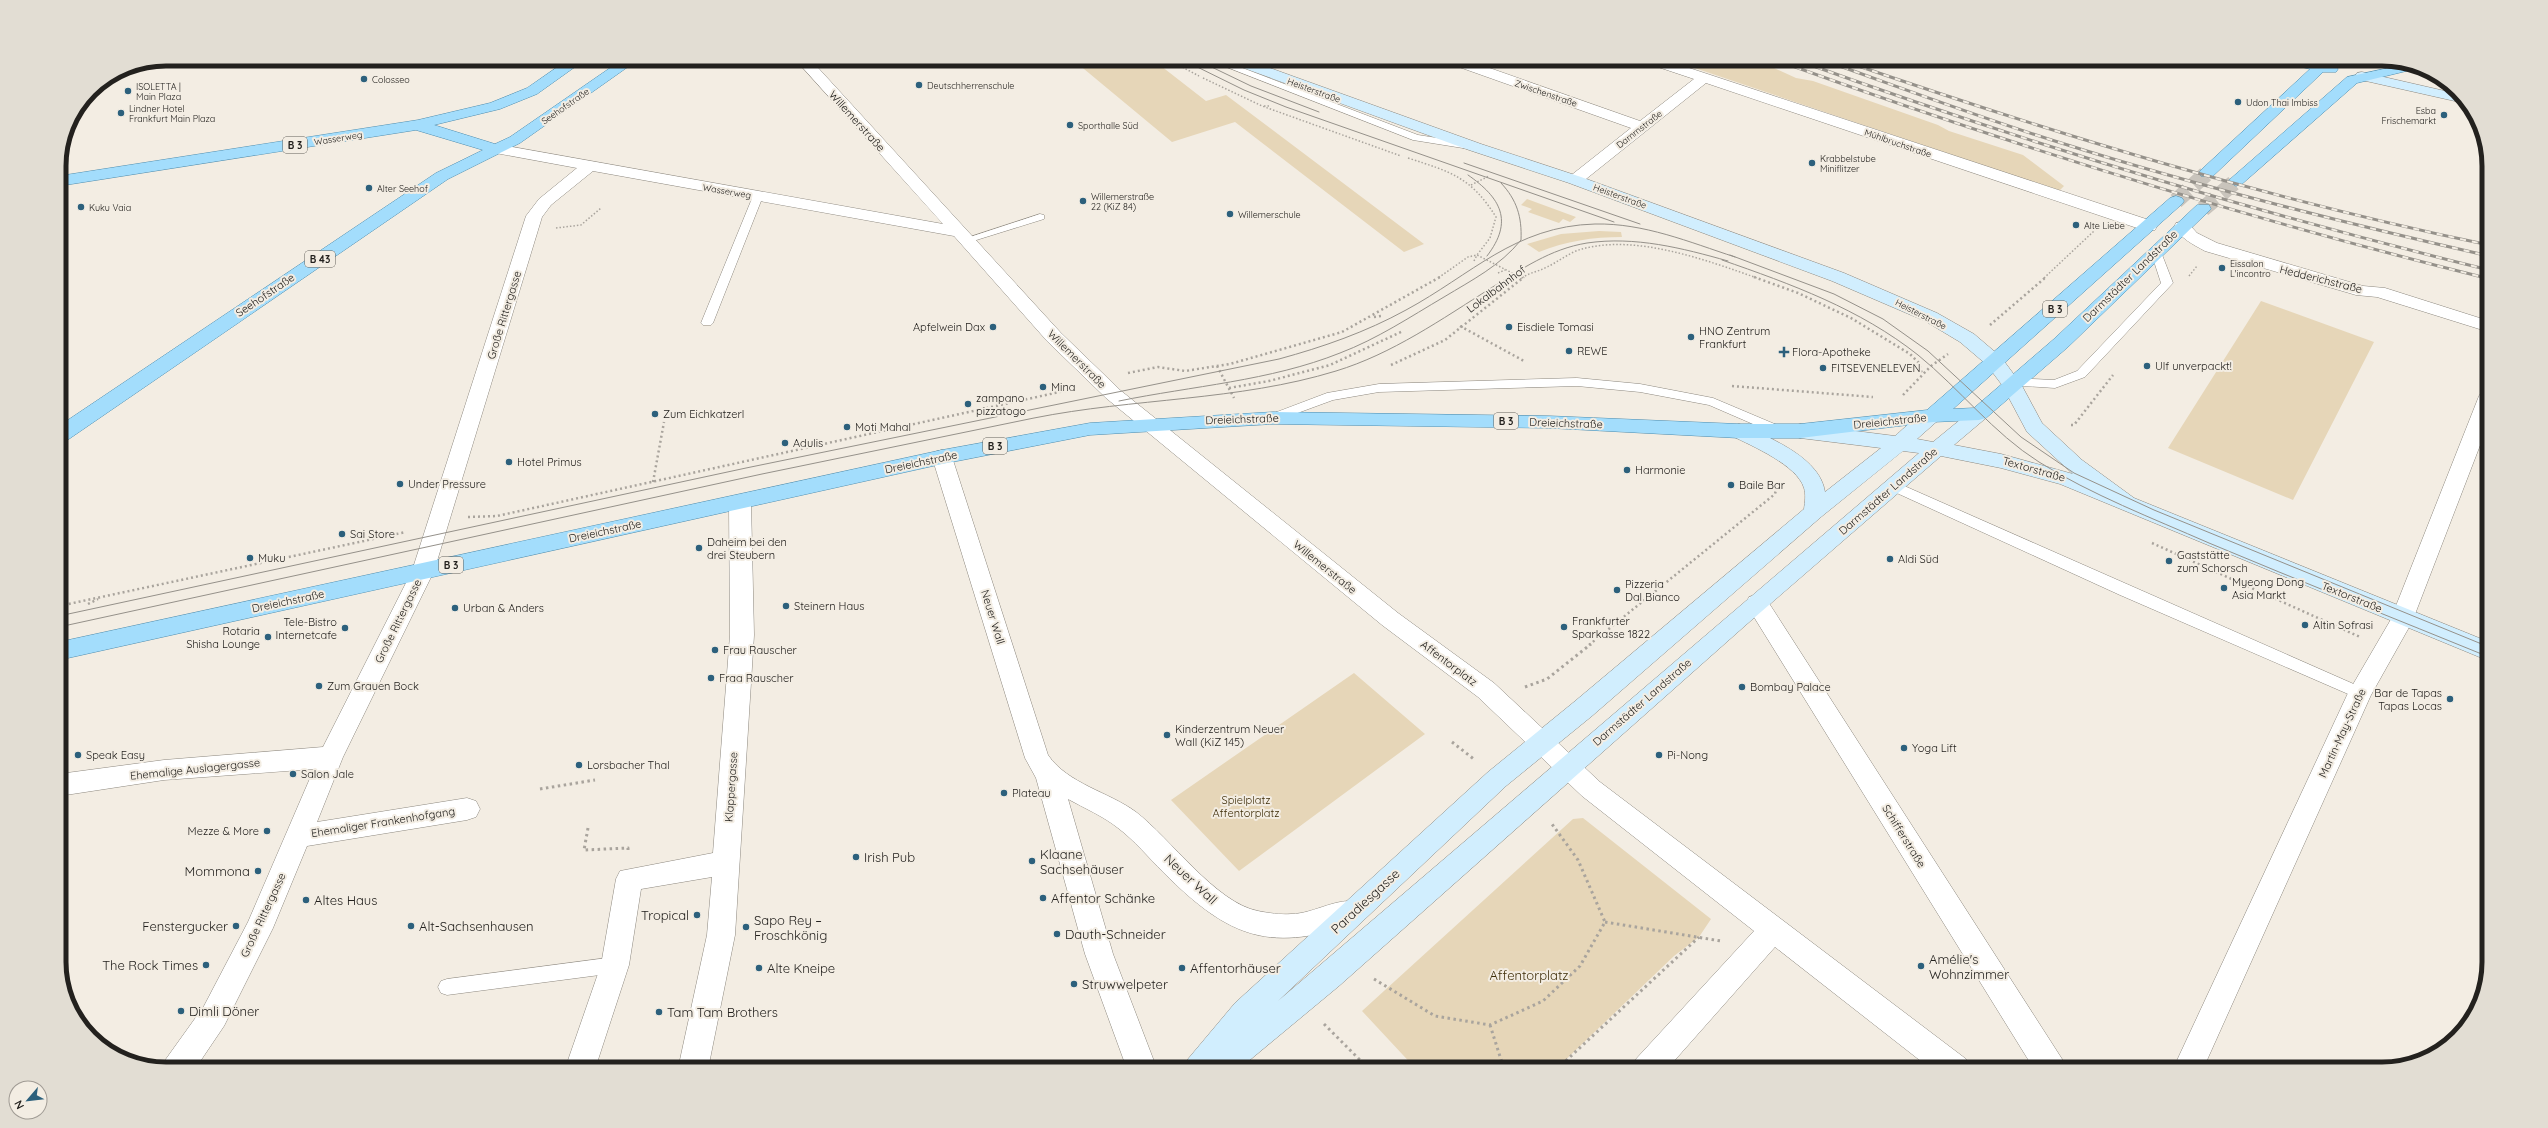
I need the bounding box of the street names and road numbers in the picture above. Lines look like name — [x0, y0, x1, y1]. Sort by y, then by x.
street label: Heisterstraße — [1286, 75, 1342, 105]
street label: Zwischenstraße — [1513, 77, 1579, 109]
street label: Seehofstraße — [539, 86, 591, 126]
street label: Willemerstraße — [826, 88, 888, 154]
street label: Dammstraße — [1614, 108, 1664, 150]
street label: Mühlbruchstraße — [1863, 126, 1933, 160]
street label: Wasserweg — [313, 129, 363, 147]
road number: B 3 — [283, 137, 307, 153]
street label: Wasserweg — [702, 181, 752, 201]
street label: Heisterstraße — [1592, 181, 1648, 211]
street label: Darmstädter Landstraße — [2080, 227, 2180, 325]
road number: B 43 — [305, 251, 335, 267]
street label: Lokalbahnhof — [1464, 262, 1528, 316]
street label: Hedderichstraße — [2278, 262, 2364, 296]
street label: Große Rittergasse — [484, 269, 524, 361]
street label: Seehofstraße — [233, 270, 297, 320]
street label: Heisterstraße — [1894, 296, 1948, 332]
road number: B 3 — [2043, 301, 2067, 317]
street label: Willemerstraße — [1045, 327, 1109, 391]
street label: Dreieichstraße — [1853, 410, 1927, 432]
street label: Dreieichstraße — [1205, 411, 1279, 427]
road number: B 3 — [1494, 413, 1518, 429]
street label: Dreieichstraße — [1529, 415, 1603, 431]
road number: B 3 — [983, 438, 1007, 454]
street label: Darmstädter Landstraße — [1836, 444, 1940, 538]
street label: Dreieichstraße — [884, 448, 958, 476]
street label: Textorstraße — [2001, 453, 2067, 485]
street label: Dreieichstraße — [568, 517, 642, 545]
street label: Willemerstraße — [1291, 537, 1359, 597]
road number: B 3 — [439, 557, 463, 573]
street label: Große Rittergasse — [372, 577, 424, 665]
street label: Textorstraße — [2320, 578, 2384, 616]
street label: Dreieichstraße — [251, 587, 325, 615]
street label: Neuer Wall — [978, 588, 1008, 646]
street label: Affentorplatz — [1418, 637, 1480, 689]
street label: Darmstädter Landstraße — [1590, 655, 1694, 749]
street label: Martin-May-Straße — [2315, 686, 2369, 780]
street label: Klappergasse — [722, 751, 740, 823]
street label: Ehemalige Auslagergasse — [129, 755, 261, 783]
street label: Schifferstraße — [1879, 802, 1929, 870]
street label: Ehemaliger Frankenhofgang — [310, 804, 456, 840]
street label: Neuer Wall — [1161, 851, 1221, 907]
street label: Paradiesgasse — [1327, 865, 1403, 937]
street label: Große Rittergasse — [237, 871, 289, 959]

